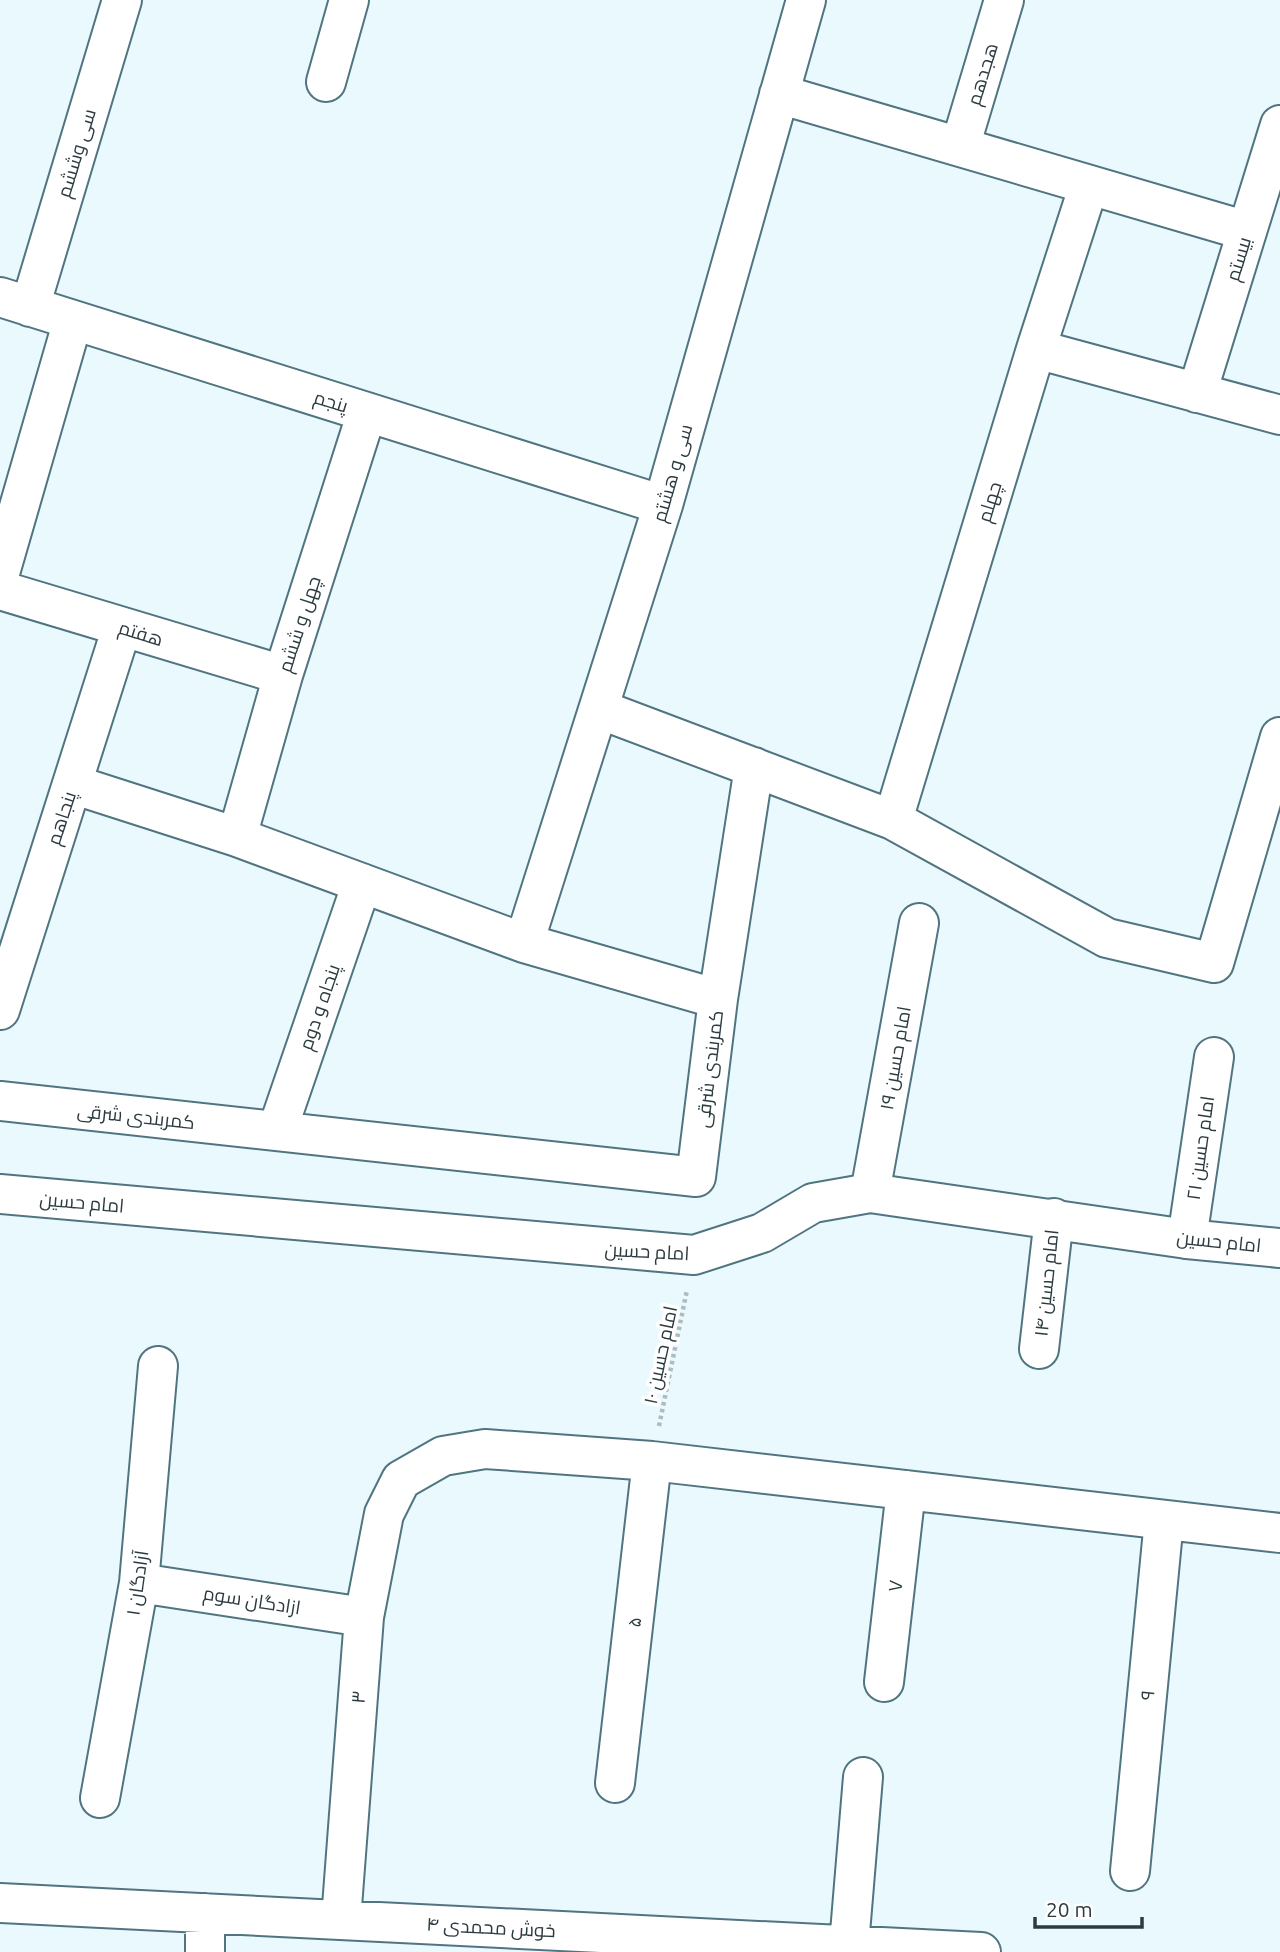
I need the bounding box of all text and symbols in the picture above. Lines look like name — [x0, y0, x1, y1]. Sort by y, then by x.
street label: هجدهم — [962, 40, 1005, 109]
street label: سی وششم — [52, 106, 103, 201]
street label: بیستم — [1221, 234, 1258, 285]
street label: پنجم — [310, 385, 351, 419]
street label: سی و هشتم — [647, 421, 699, 525]
street label: چهلم — [972, 479, 1008, 526]
street label: چهل و ششم — [273, 573, 328, 676]
street label: هفتم — [115, 616, 166, 653]
street label: پنجاهم — [42, 788, 83, 849]
street label: پنجاه و دوم — [294, 961, 347, 1054]
street label: امام حسین ۱۹ — [875, 1004, 918, 1112]
street label: کمربندی شرقی — [691, 1009, 728, 1129]
street label: امام حسین ۲۱ — [1182, 1094, 1221, 1202]
street label: کمربندی شرقی — [76, 1099, 196, 1134]
street label: امام حسین — [38, 1187, 125, 1220]
street label: امام حسین — [1175, 1226, 1262, 1259]
street label: امام حسین ۱۴ — [1029, 1228, 1066, 1338]
street label: امام حسین — [604, 1238, 690, 1267]
street label: امام حسین ۱۰ — [639, 1304, 684, 1407]
street label: آزادگان ۱ — [122, 1549, 153, 1617]
street label: ۷ — [883, 1579, 907, 1593]
street label: ازادگان سوم — [201, 1581, 302, 1622]
street label: ۵ — [622, 1616, 646, 1628]
street label: ۹ — [1136, 1689, 1158, 1701]
street label: ۳ — [347, 1690, 369, 1704]
scale bar — [1035, 1885, 1142, 1929]
text: 20 m — [1046, 1897, 1093, 1921]
street label: خوش محمدی ۴ — [426, 1913, 556, 1942]

